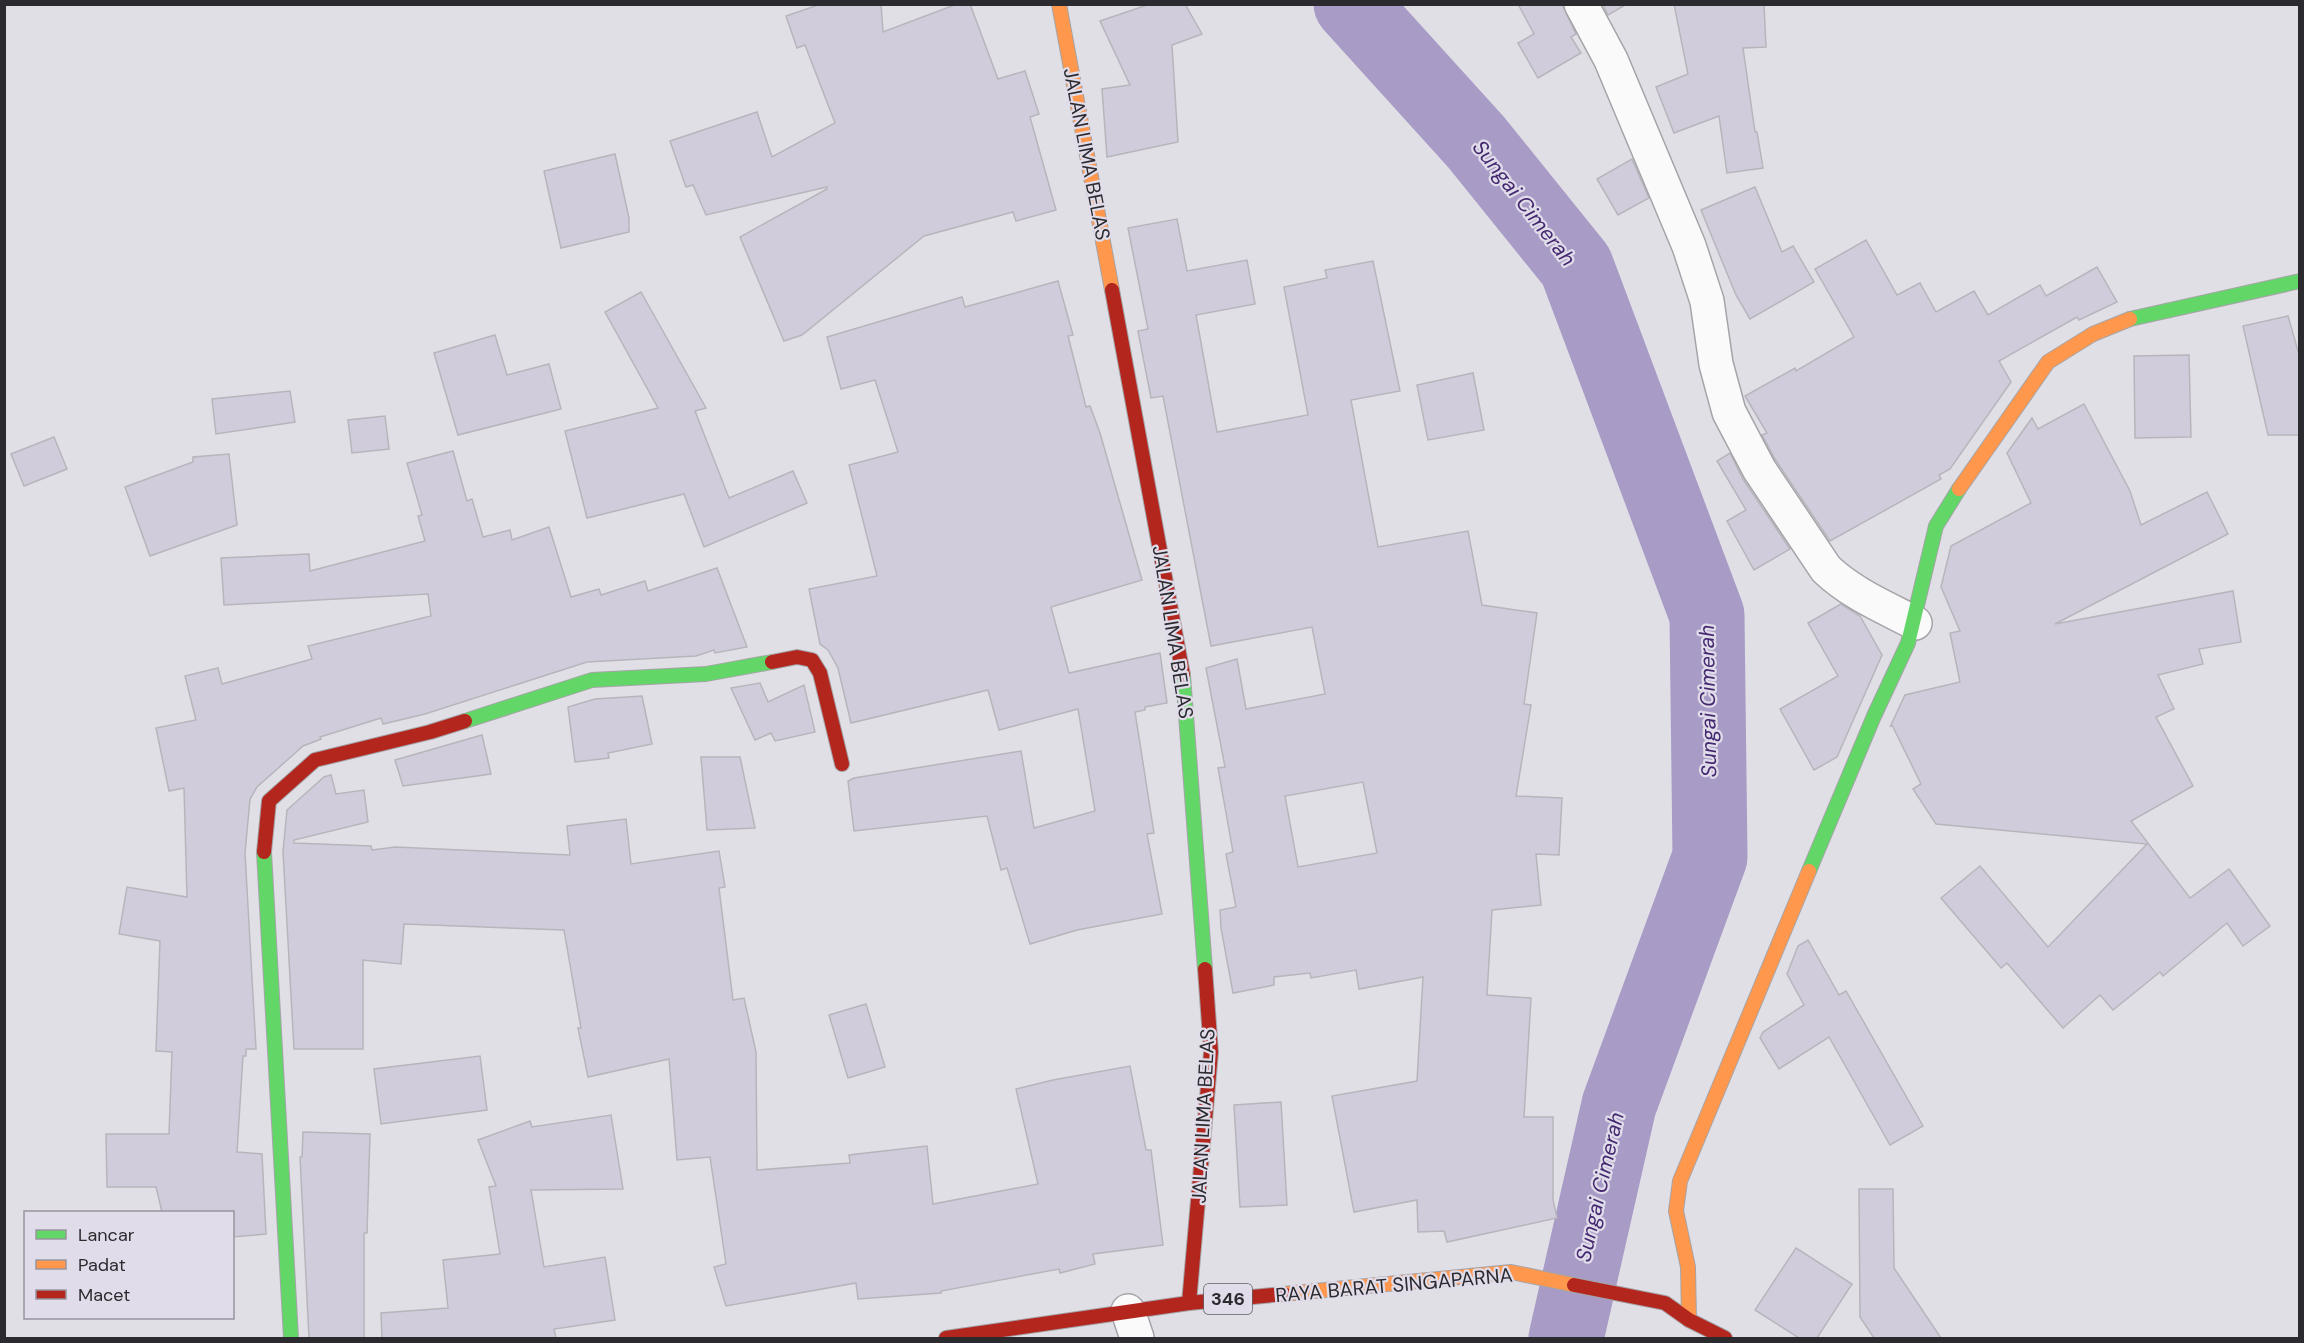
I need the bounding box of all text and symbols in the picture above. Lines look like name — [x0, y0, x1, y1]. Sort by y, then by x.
street label: JALAN LIMA BELAS — [1058, 66, 1116, 242]
water label: Sungai Cimerah — [1466, 134, 1582, 272]
street label: JALAN LIMA BELAS — [1146, 543, 1200, 721]
water label: Sungai Cimerah — [1693, 624, 1723, 778]
street label: JALAN LIMA BELAS — [1185, 1028, 1221, 1204]
water label: Sungai Cimerah — [1569, 1109, 1631, 1265]
legend — [24, 1211, 234, 1319]
text: Lancar — [78, 1223, 135, 1247]
text: Padat — [78, 1253, 126, 1277]
street label: RAYA BARAT SINGAPARNA — [1274, 1262, 1514, 1308]
text: Macet — [78, 1283, 130, 1307]
road number: 346 — [1204, 1284, 1252, 1314]

